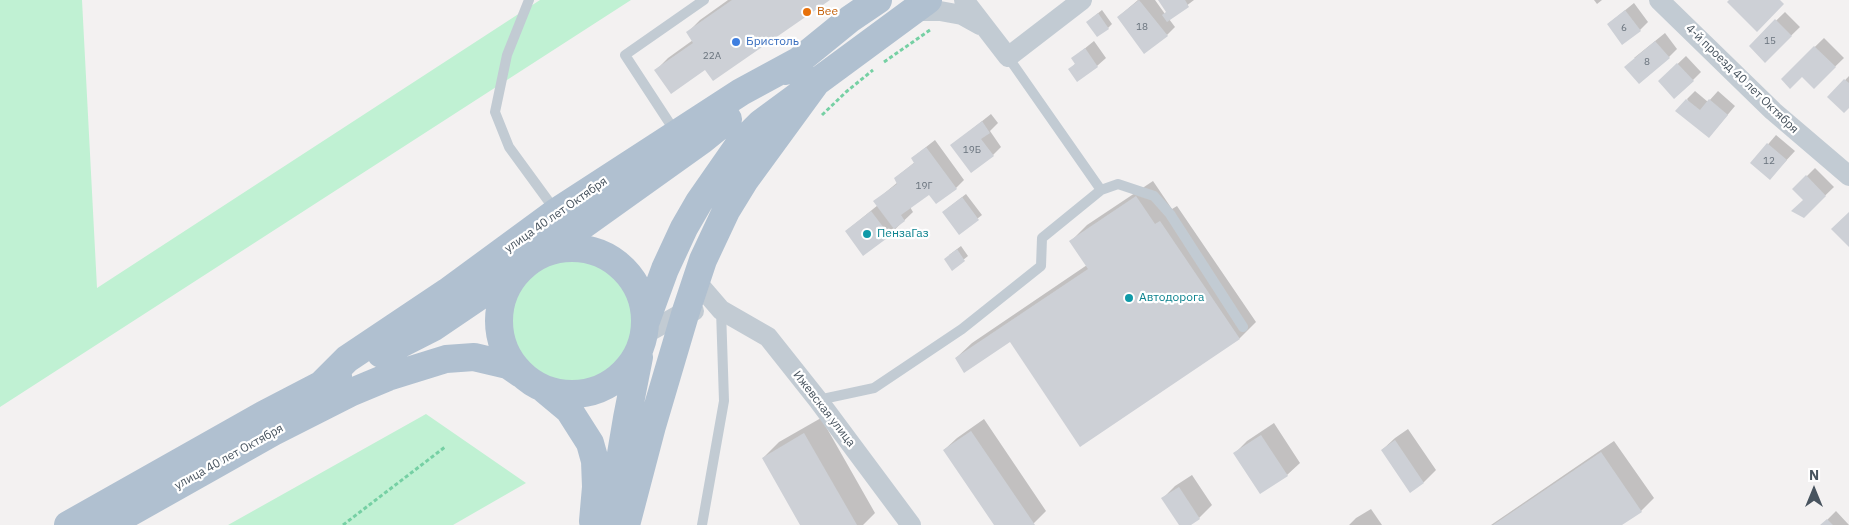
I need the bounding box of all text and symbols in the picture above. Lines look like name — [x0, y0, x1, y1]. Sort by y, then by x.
place label: Bee — [817, 5, 838, 19]
marker: Bee — [801, 6, 813, 18]
house number: 18 — [1136, 21, 1148, 33]
street label: 4-й проезд 40 лет Октября — [1683, 21, 1801, 137]
house number: 6 — [1621, 22, 1627, 34]
place label: Бристоль — [746, 35, 799, 49]
house number: 15 — [1764, 35, 1776, 47]
marker: Бристоль — [730, 36, 742, 48]
house number: 22А — [703, 50, 721, 62]
house number: 8 — [1644, 56, 1650, 68]
house number: 19Б — [963, 144, 981, 156]
house number: 12 — [1763, 155, 1775, 167]
street label: улица 40 лет Октября — [502, 174, 610, 256]
house number: 19Г — [916, 180, 932, 192]
place label: ПензаГаз — [877, 227, 929, 241]
marker: ПензаГаз — [861, 228, 873, 240]
place label: Автодорога — [1139, 291, 1204, 305]
marker: Автодорога — [1123, 292, 1135, 304]
street label: Ижевская улица — [790, 368, 858, 450]
street label: улица 40 лет Октября — [172, 421, 286, 493]
north arrow — [1789, 465, 1839, 515]
text: N — [1809, 466, 1819, 484]

